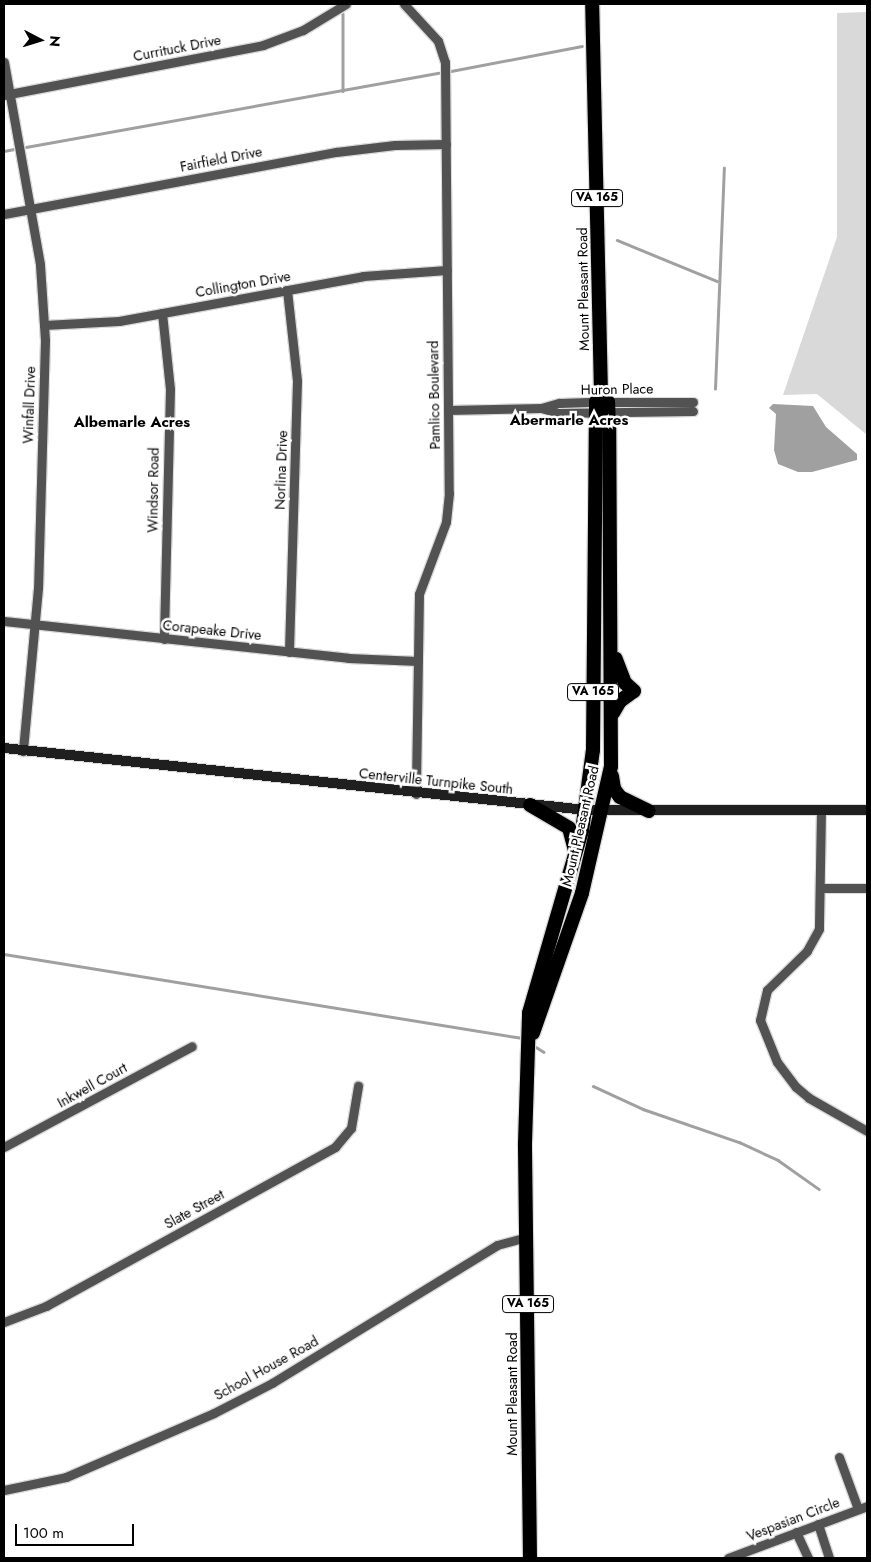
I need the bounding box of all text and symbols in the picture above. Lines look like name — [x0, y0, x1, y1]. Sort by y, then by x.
north arrow — [15, 15, 65, 65]
street label: Currituck Drive — [132, 31, 222, 65]
text: N — [44, 35, 65, 48]
street label: Fairfield Drive — [179, 143, 263, 175]
road number: VA 165 — [571, 188, 623, 208]
street label: Mount Pleasant Road — [574, 227, 592, 351]
street label: Collington Drive — [194, 267, 292, 301]
street label: Pamlico Boulevard — [425, 340, 443, 450]
street label: Winfall Drive — [19, 366, 39, 444]
street label: Huron Place — [581, 380, 653, 398]
district label: Abermarle Acres — [510, 412, 628, 430]
district label: Albemarle Acres — [74, 414, 190, 432]
street label: Norlina Drive — [271, 430, 291, 510]
street label: Windsor Road — [144, 447, 162, 533]
street label: Corapeake Drive — [162, 616, 262, 644]
road number: VA 165 — [567, 682, 619, 702]
street label: Mount Pleasant Road — [558, 764, 602, 888]
street label: Centerville Turnpike South — [358, 765, 514, 797]
street label: Inkwell Court — [54, 1059, 130, 1111]
street label: Slate Street — [161, 1186, 227, 1232]
road number: VA 165 — [502, 1295, 554, 1314]
street label: School House Road — [211, 1332, 321, 1404]
street label: Mount Pleasant Road — [504, 1332, 520, 1456]
street label: Vespasian Circle — [744, 1494, 842, 1544]
scale bar — [18, 1514, 136, 1546]
text: 100 m — [23, 1522, 64, 1544]

